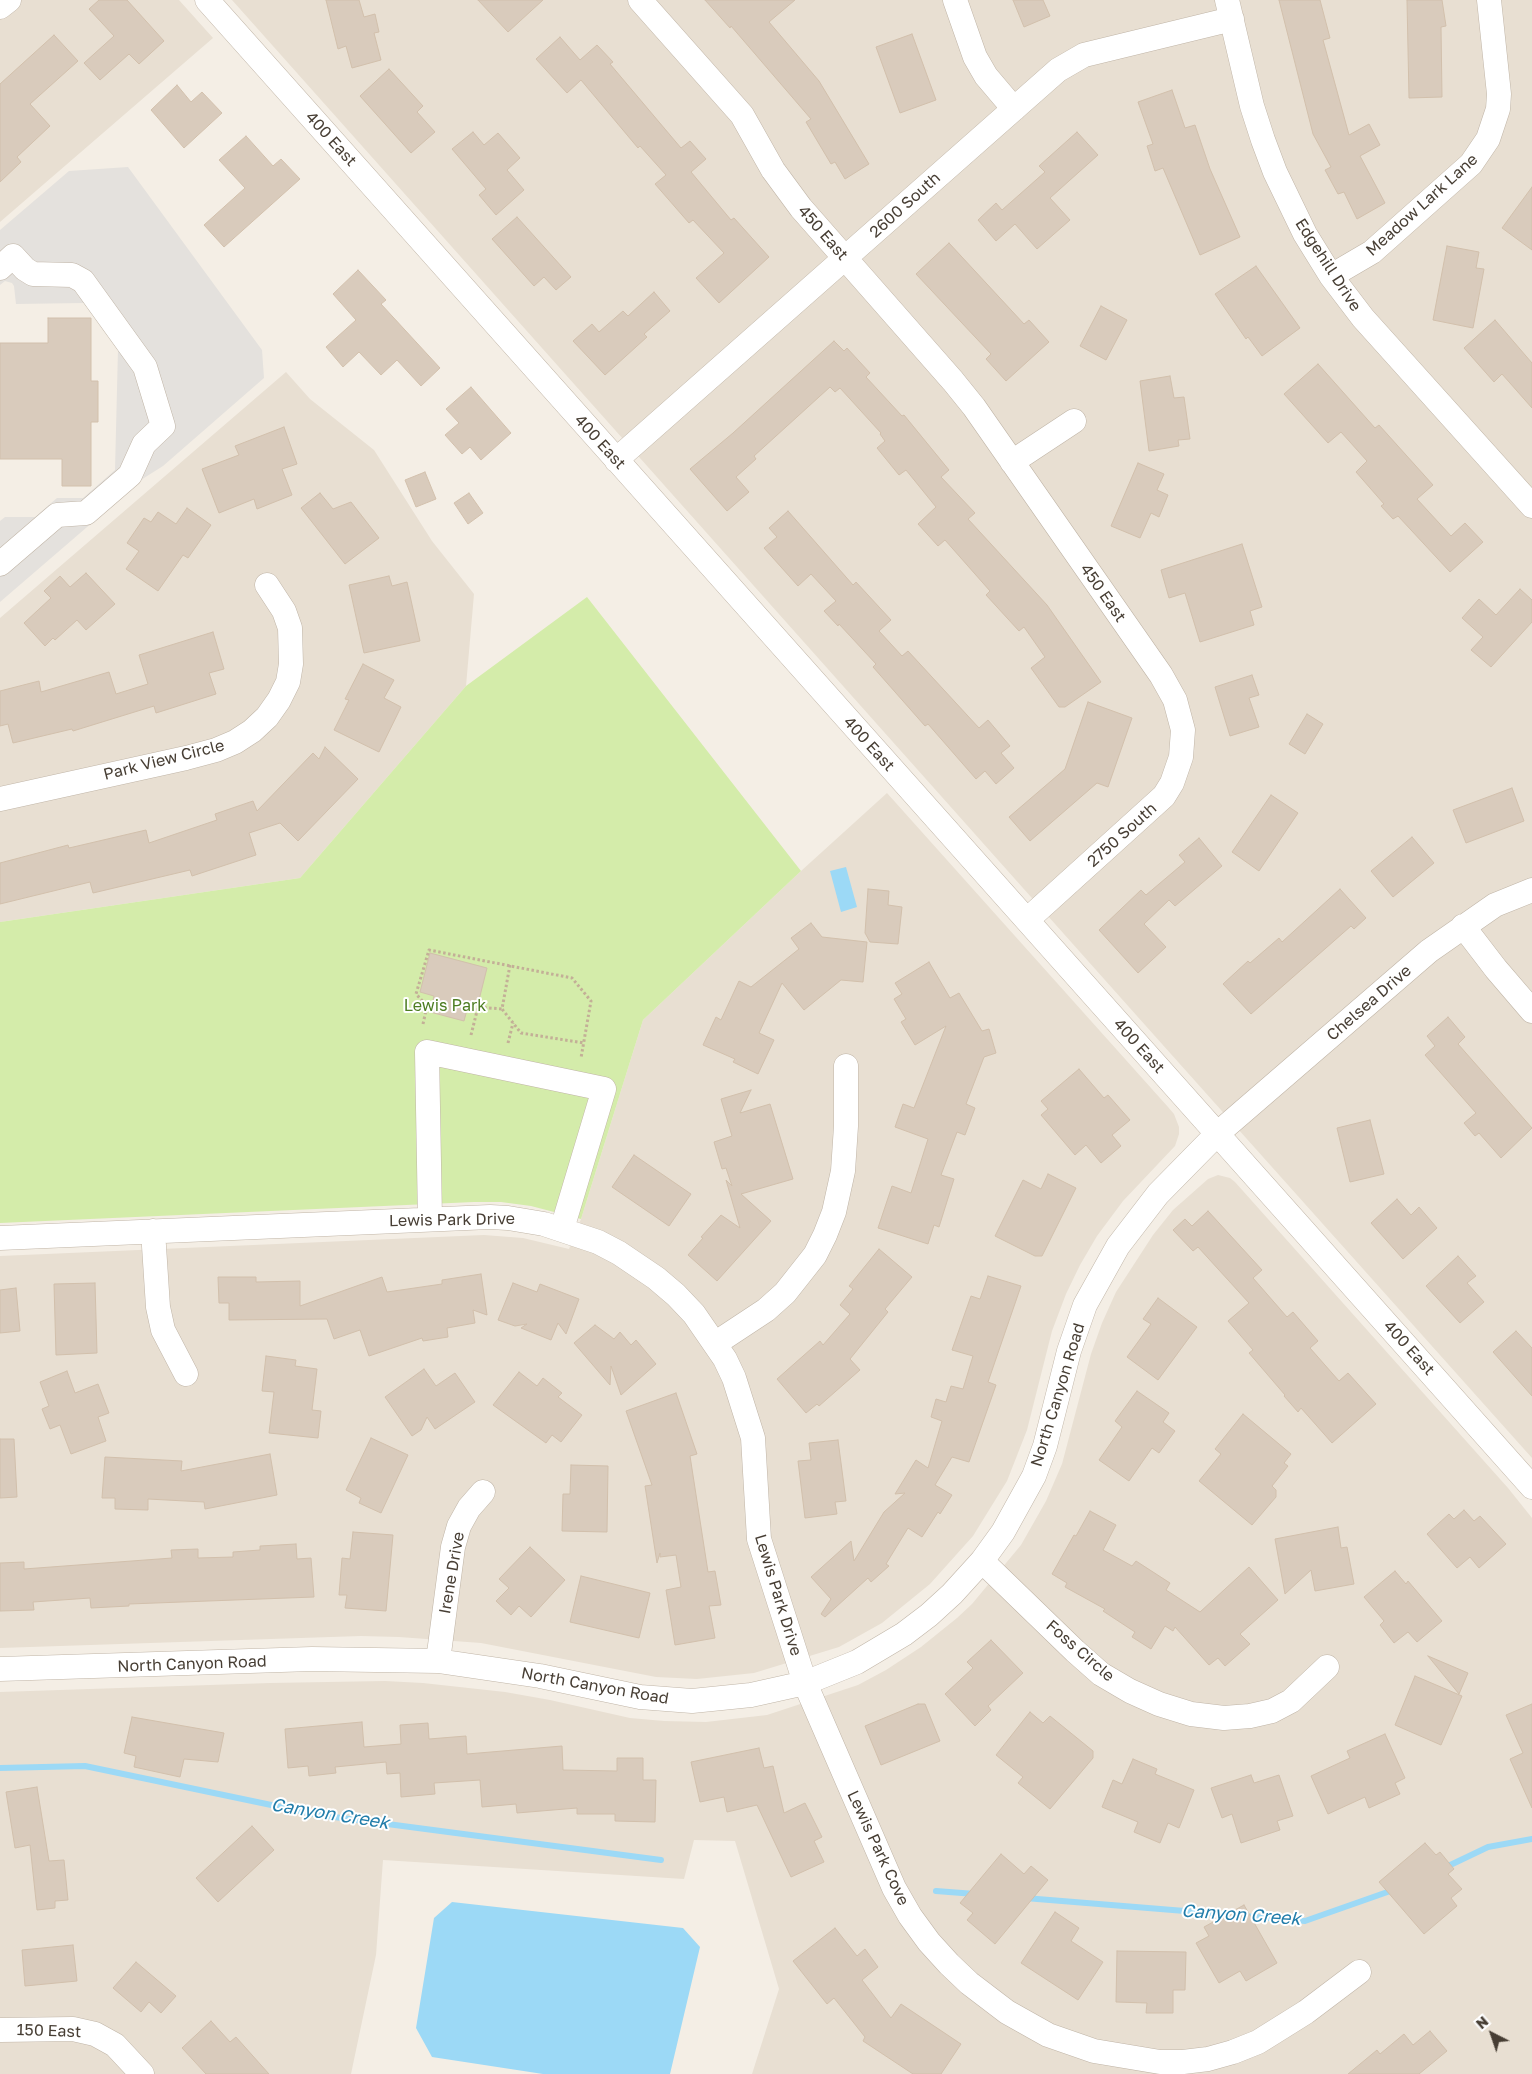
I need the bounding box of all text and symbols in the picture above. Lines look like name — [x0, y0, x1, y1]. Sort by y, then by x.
street label: 400 East — [301, 108, 361, 170]
street label: Meadow Lark Lane — [1362, 150, 1482, 260]
street label: 2600 South — [866, 168, 944, 242]
street label: 450 East — [794, 202, 852, 264]
street label: Edgehill Drive — [1291, 215, 1365, 315]
street label: 400 East — [570, 411, 630, 473]
street label: 450 East — [1076, 560, 1130, 626]
street label: 400 East — [839, 713, 899, 775]
street label: Park View Circle — [102, 736, 226, 784]
street label: 2750 South — [1083, 799, 1161, 871]
street label: Chelsea Drive — [1323, 961, 1415, 1045]
park label: Lewis Park — [404, 996, 486, 1016]
street label: 400 East — [1109, 1015, 1169, 1077]
street label: Lewis Park Drive — [389, 1209, 515, 1231]
street label: 400 East — [1379, 1317, 1439, 1379]
street label: North Canyon Road — [1027, 1321, 1089, 1469]
street label: Irene Drive — [435, 1530, 469, 1616]
street label: Lewis Park Drive — [750, 1532, 806, 1658]
street label: Foss Circle — [1042, 1616, 1118, 1686]
street label: North Canyon Road — [117, 1652, 267, 1676]
street label: North Canyon Road — [520, 1664, 670, 1708]
street label: Lewis Park Cove — [843, 1788, 913, 1908]
water label: Canyon Creek — [269, 1794, 391, 1834]
water label: Canyon Creek — [1181, 1900, 1301, 1930]
north arrow — [1467, 2009, 1517, 2059]
text: N — [1472, 2012, 1491, 2032]
street label: 150 East — [16, 2020, 82, 2042]

